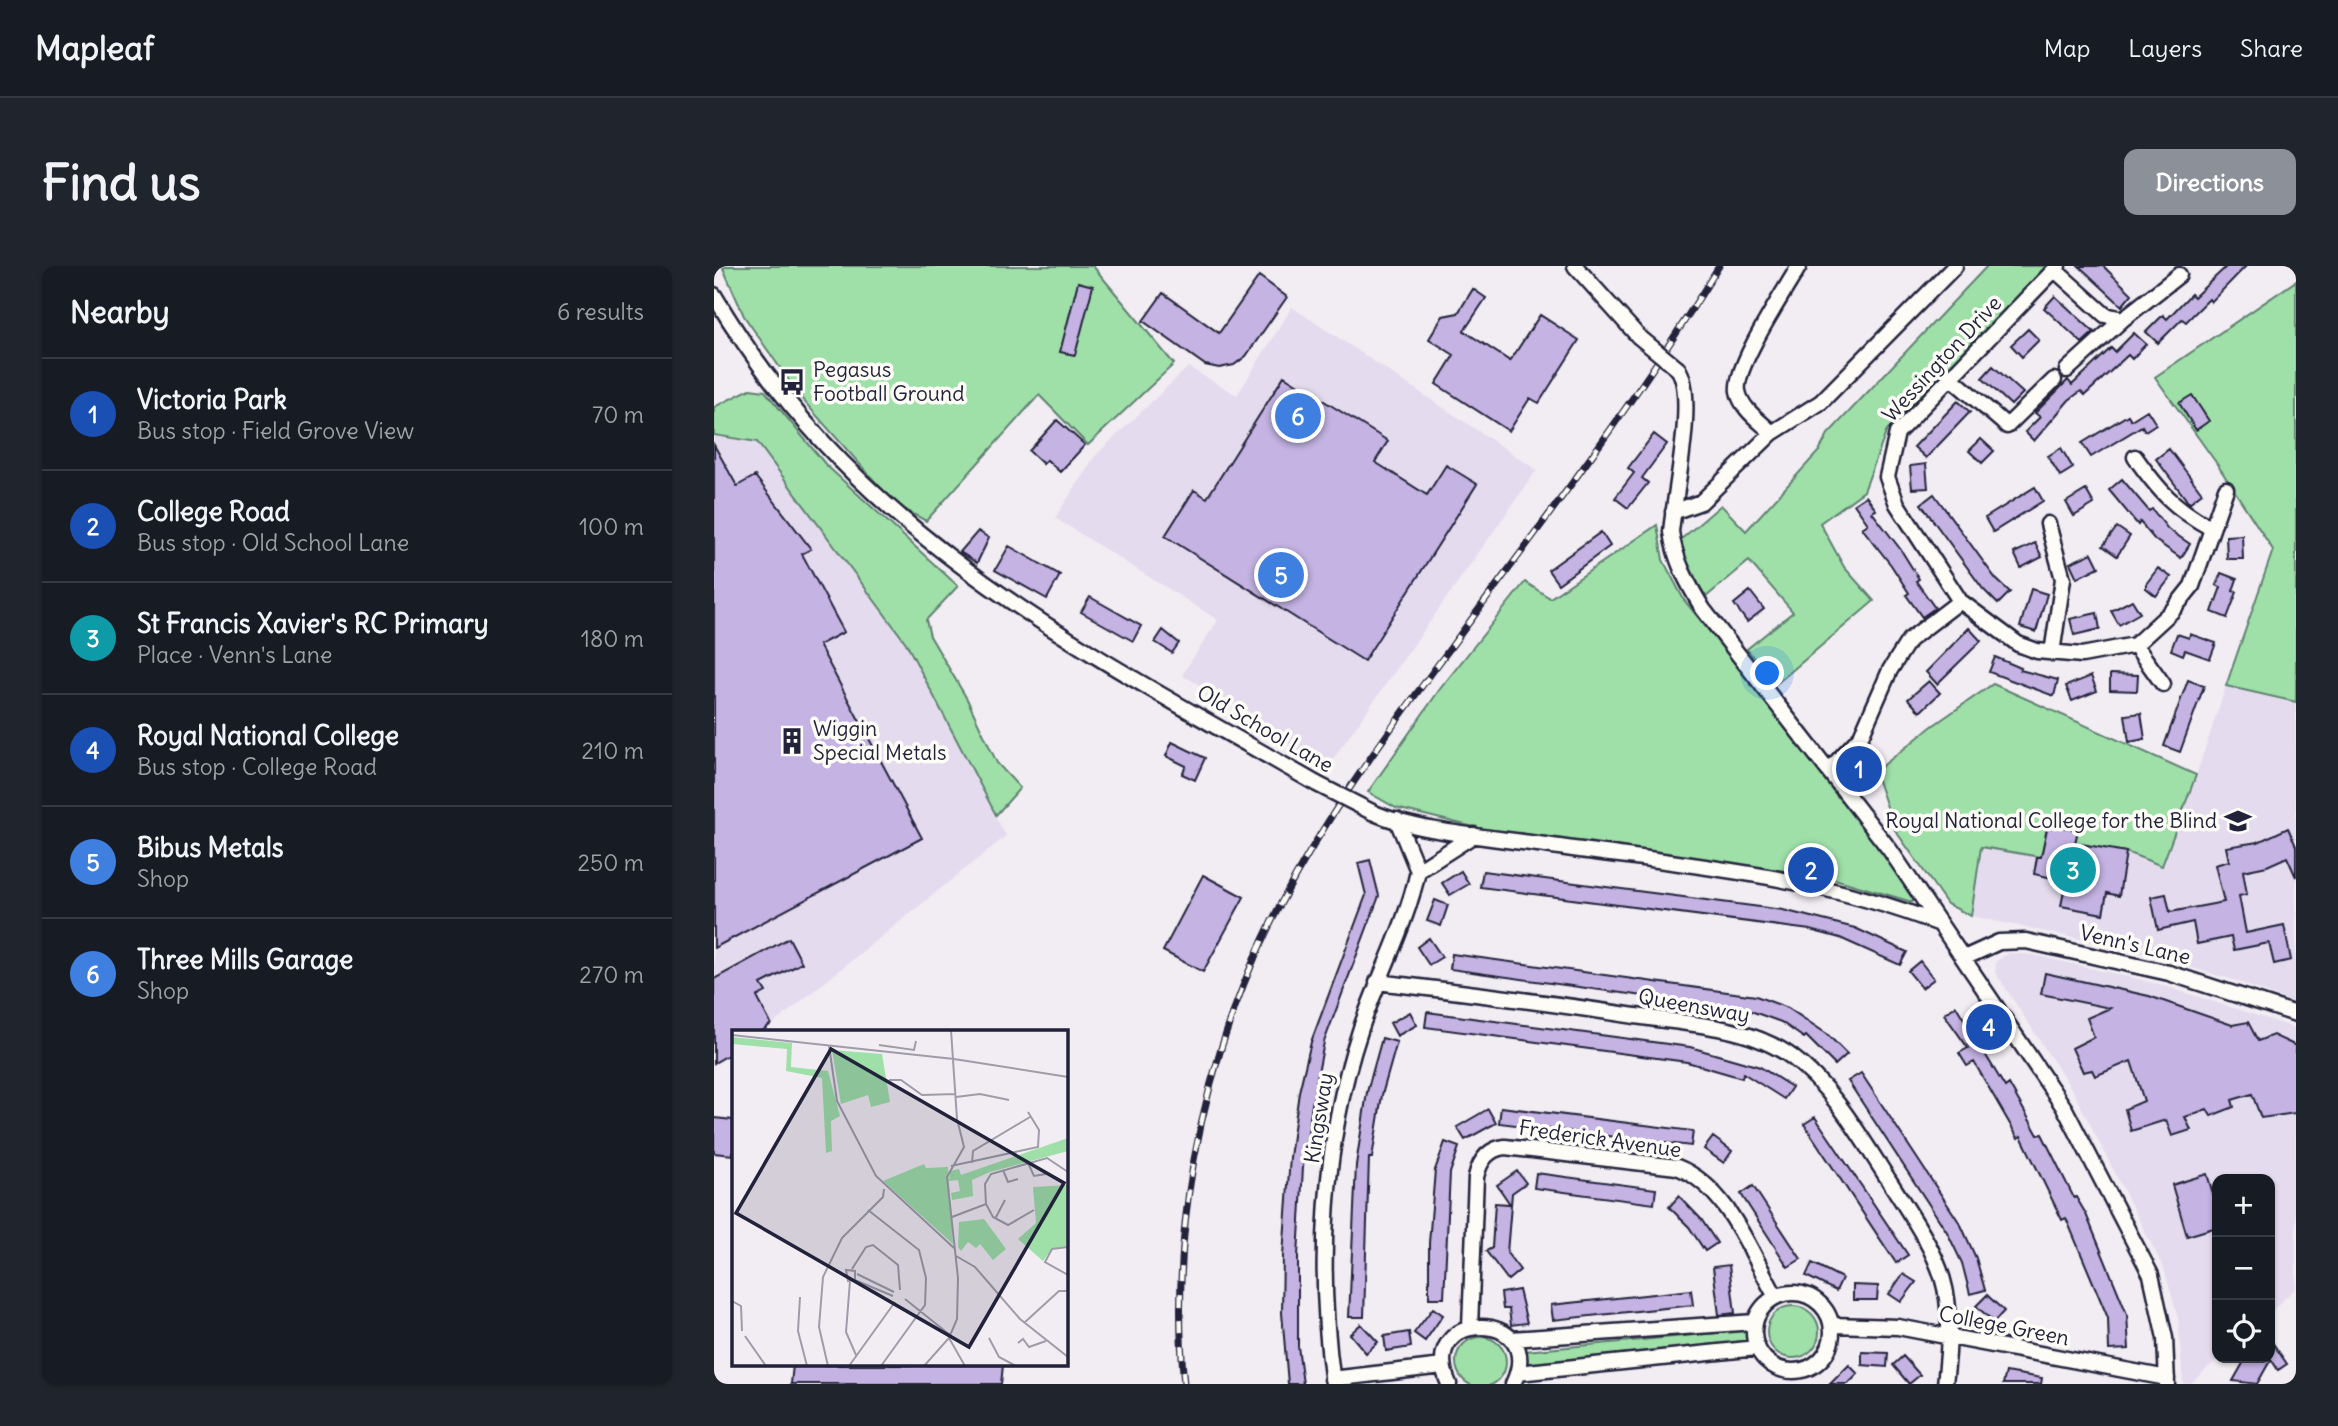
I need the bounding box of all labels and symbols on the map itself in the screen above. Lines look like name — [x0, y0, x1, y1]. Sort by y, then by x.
street label: Wessington Drive — [1876, 290, 2007, 427]
place label: Pegasus Football Ground — [813, 356, 965, 407]
bus stop icon: Pegasus Football Ground — [777, 367, 807, 397]
pin: 6 — [1275, 390, 1321, 442]
pin: 5 — [1258, 549, 1304, 601]
your location — [1750, 656, 1784, 690]
street label: Old School Lane — [1192, 679, 1338, 778]
place label: Wiggin Special Metals — [813, 715, 947, 766]
building icon: Wiggin Special Metals — [777, 726, 807, 756]
pin: 1 — [1836, 743, 1882, 795]
school or university icon: Royal National College for the Blind — [2223, 806, 2253, 836]
place label: Royal National College for the Blind — [1885, 807, 2217, 834]
pin: 2 — [1788, 844, 1834, 896]
pin: 3 — [2050, 844, 2096, 896]
street label: Venn's Lane — [2077, 919, 2193, 970]
street label: Queensway — [1636, 982, 1752, 1029]
pin: 4 — [1966, 1001, 2012, 1053]
inset map — [732, 1030, 1068, 1366]
street label: Kingsway — [1298, 1071, 1339, 1165]
street label: Frederick Avenue — [1517, 1114, 1683, 1163]
street label: College Green — [1937, 1300, 2071, 1351]

